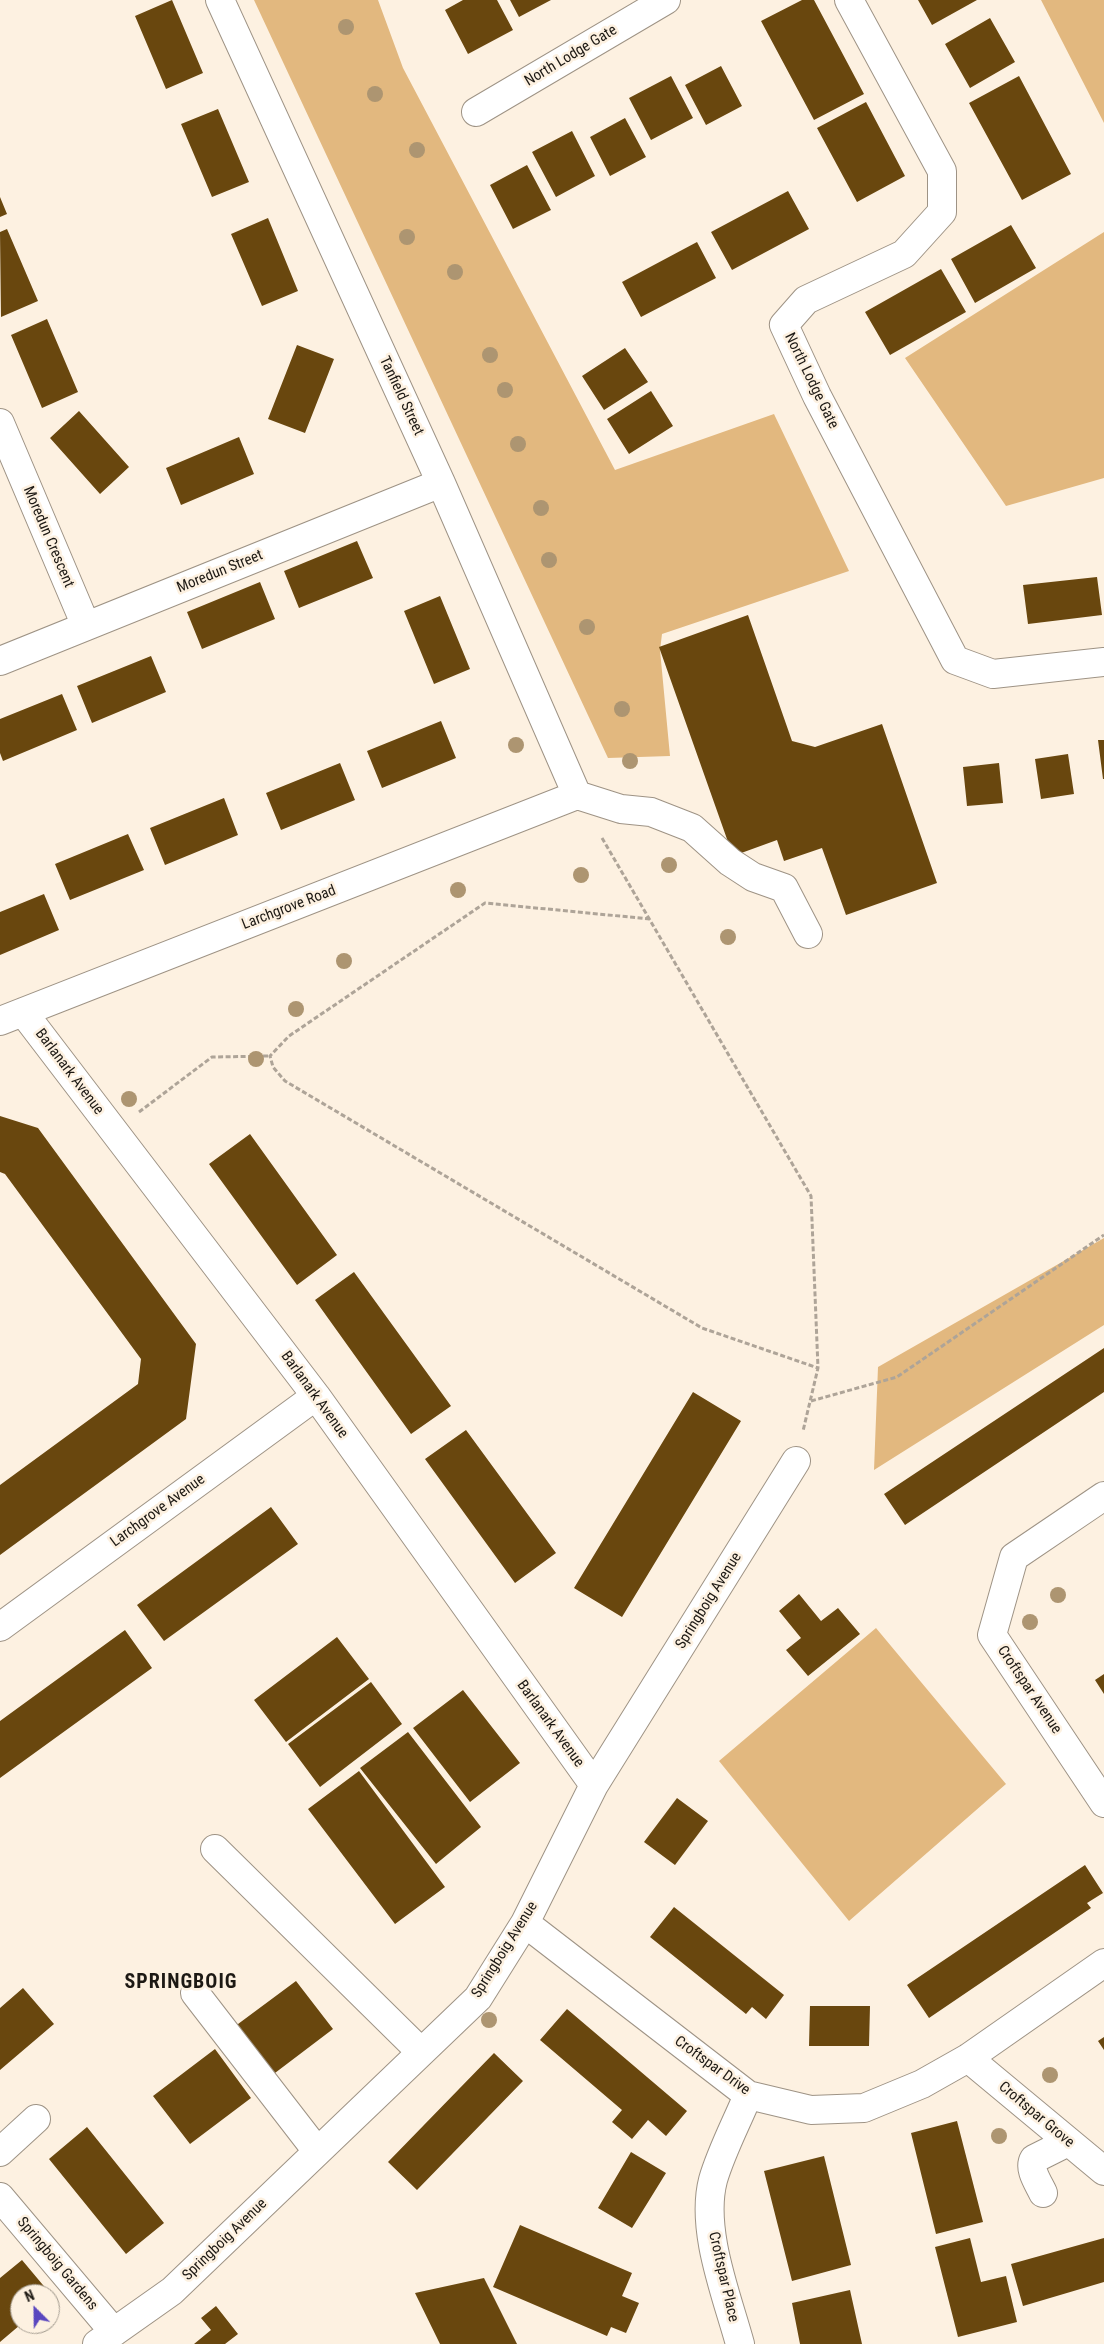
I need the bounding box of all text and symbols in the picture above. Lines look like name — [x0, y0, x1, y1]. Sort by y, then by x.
street label: North Lodge Gate — [522, 21, 620, 91]
street label: North Lodge Gate — [780, 330, 842, 432]
street label: Tanfield Street — [375, 354, 427, 438]
street label: Moredun Crescent — [19, 484, 77, 590]
street label: Moredun Street — [175, 547, 265, 597]
street label: Larchgrove Road — [240, 882, 338, 934]
street label: Barlanark Avenue — [31, 1025, 107, 1119]
street label: Barlanark Avenue — [276, 1348, 352, 1442]
street label: Larchgrove Avenue — [107, 1471, 209, 1551]
street label: Springboig Avenue — [672, 1549, 746, 1653]
street label: Croftspar Avenue — [993, 1643, 1065, 1737]
street label: Barlanark Avenue — [512, 1677, 588, 1771]
street label: Springboig Avenue — [468, 1898, 542, 2002]
district label: SPRINGBOIG — [123, 1971, 239, 1995]
street label: Croftspar Drive — [671, 2033, 753, 2099]
street label: Croftspar Grove — [995, 2078, 1077, 2152]
street label: Springboig Avenue — [179, 2195, 271, 2285]
street label: Springboig Gardens — [13, 2214, 101, 2314]
street label: Croftspar Place — [704, 2230, 742, 2324]
north arrow — [10, 2284, 60, 2334]
text: N — [22, 2287, 37, 2305]

